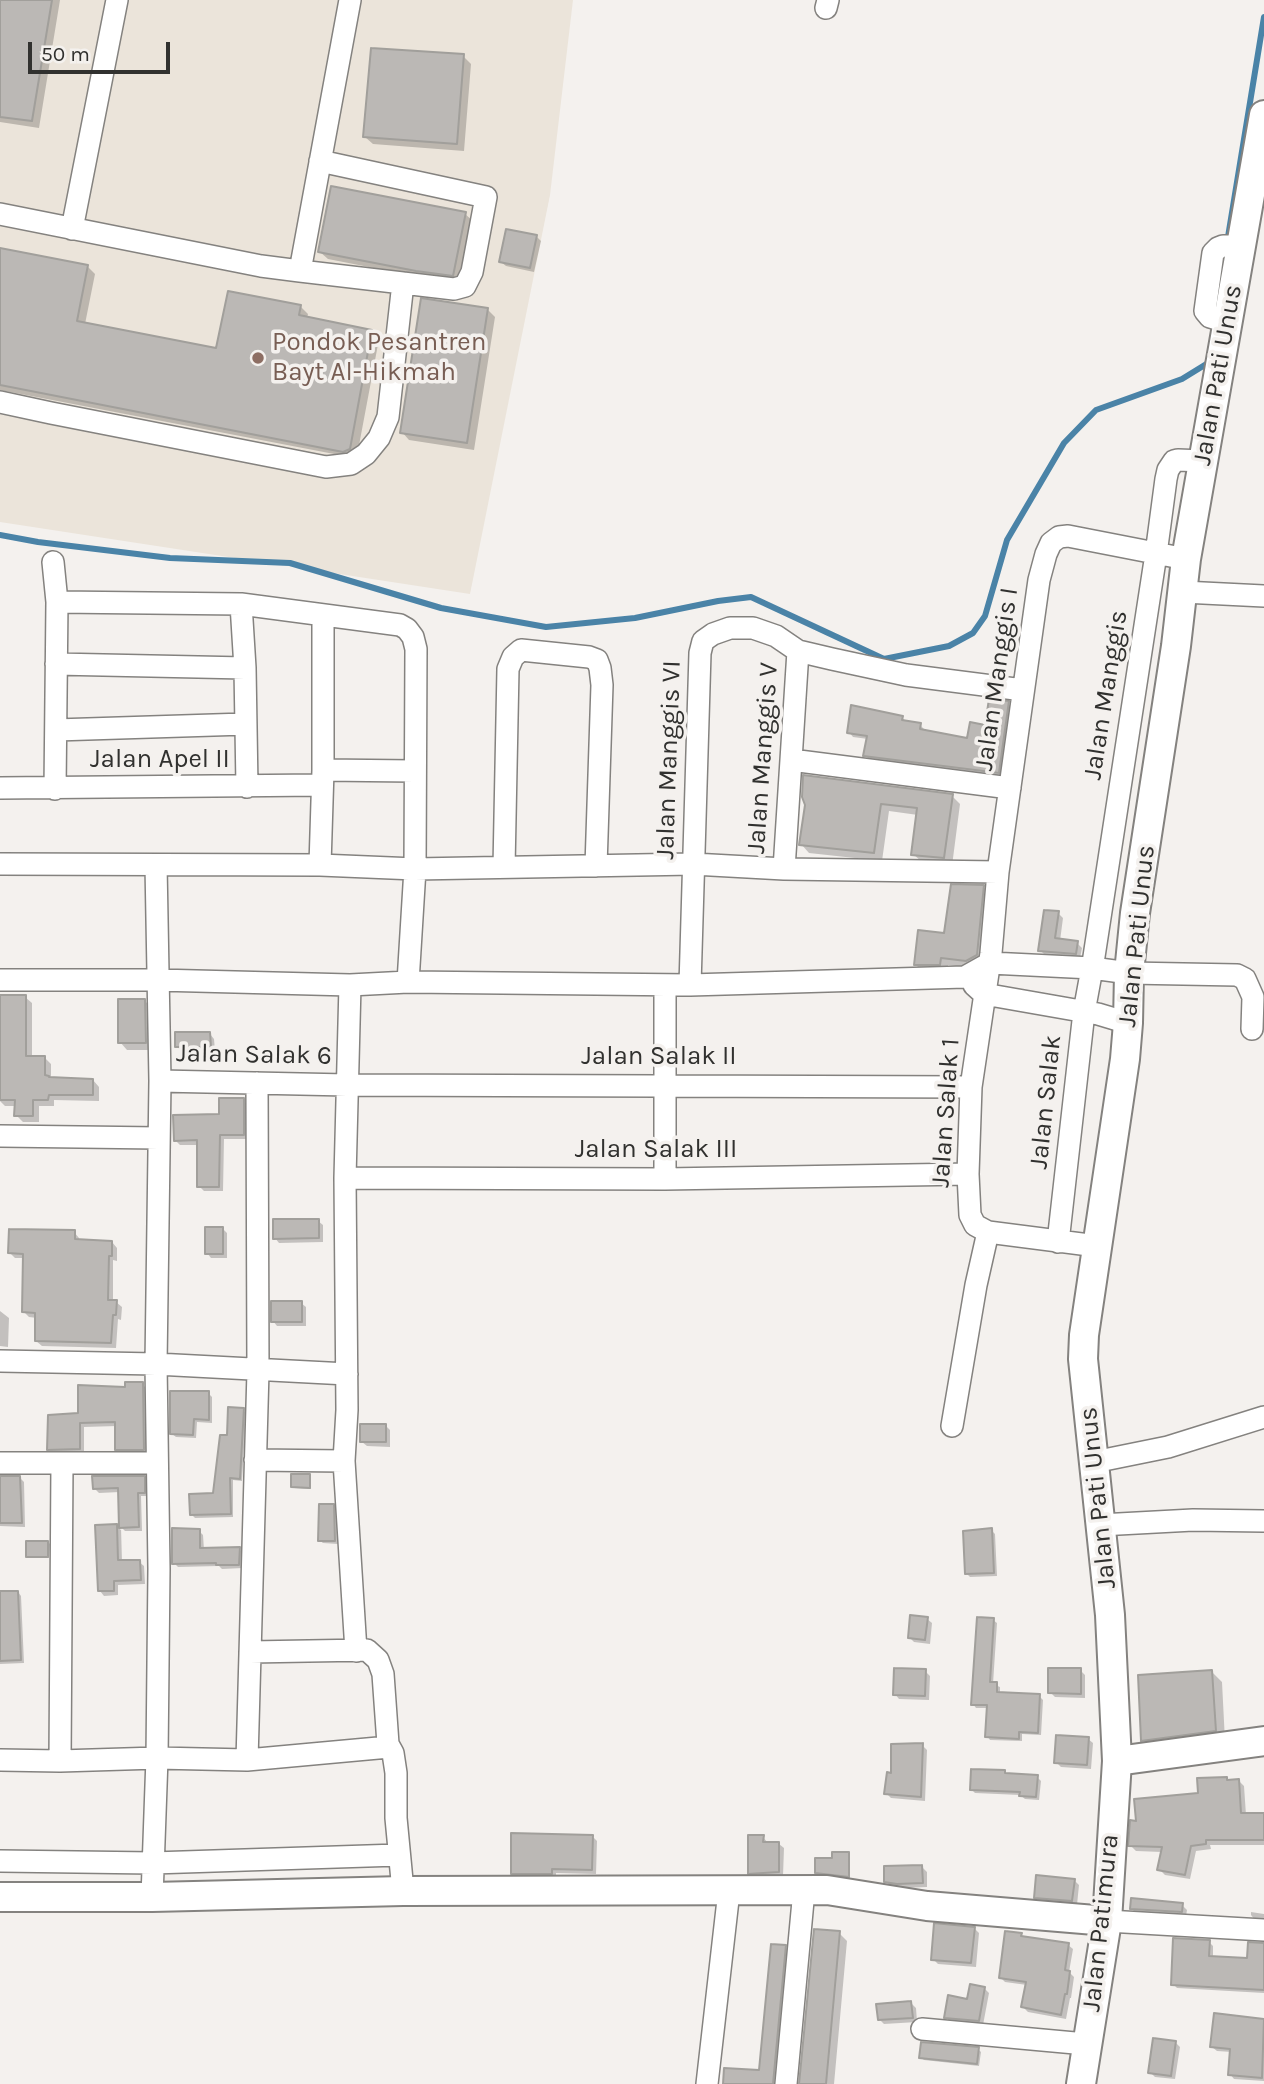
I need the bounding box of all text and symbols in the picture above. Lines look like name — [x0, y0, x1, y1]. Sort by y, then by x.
scale bar — [32, 28, 173, 72]
text: 50 m — [41, 42, 90, 66]
street label: Jalan Pati Unus — [1187, 282, 1249, 468]
place label: Pondok Pesantren Bayt Al-Hikmah — [272, 327, 486, 388]
marker: Pondok Pesantren Bayt Al-Hikmah — [250, 350, 266, 366]
street label: Jalan Manggis I — [969, 585, 1025, 773]
street label: Jalan Manggis — [1077, 608, 1135, 782]
street label: Jalan Manggis VI — [650, 660, 688, 860]
street label: Jalan Manggis V — [741, 661, 785, 855]
street label: Jalan Apel II — [90, 744, 230, 776]
street label: Jalan Pati Unus — [1112, 843, 1162, 1029]
street label: Jalan Salak — [1023, 1033, 1069, 1171]
street label: Jalan Salak 1 — [925, 1037, 967, 1189]
street label: Jalan Salak 6 — [176, 1038, 332, 1072]
street label: Jalan Salak II — [581, 1041, 737, 1073]
street label: Jalan Salak III — [575, 1134, 737, 1166]
street label: Jalan Pati Unus — [1073, 1405, 1123, 1591]
street label: Jalan Patimura — [1076, 1833, 1126, 2013]

